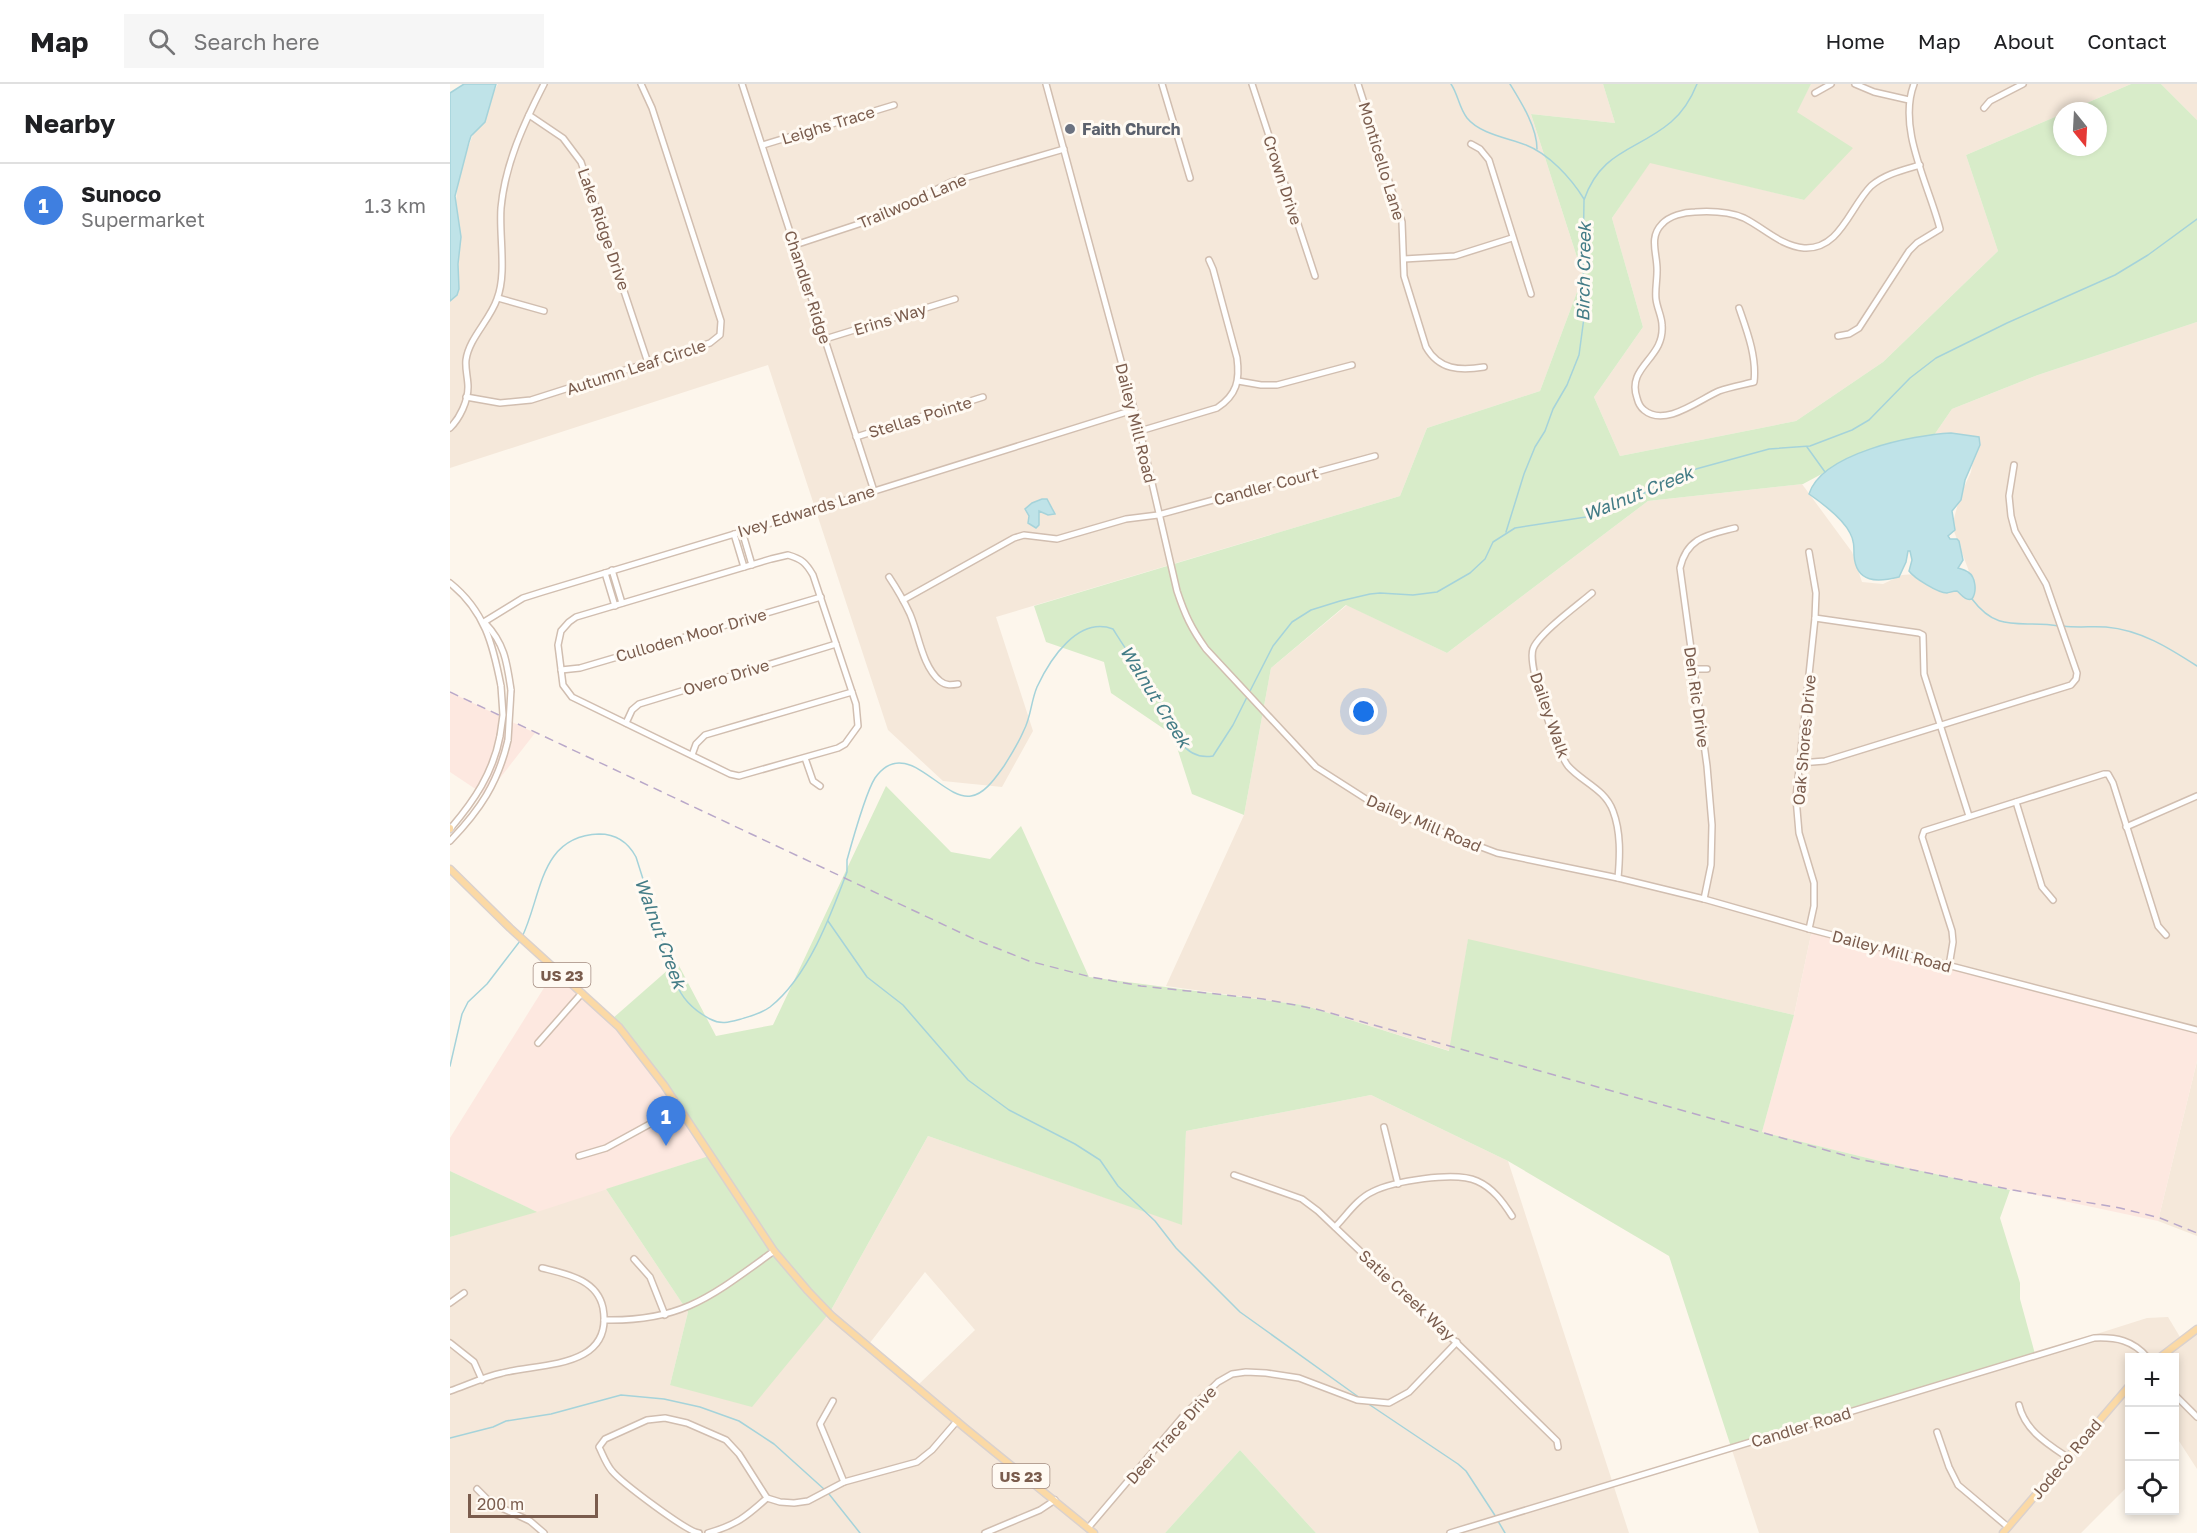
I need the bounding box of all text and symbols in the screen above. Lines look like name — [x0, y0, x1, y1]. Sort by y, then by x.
search box — [124, 14, 544, 68]
text: Map — [30, 25, 88, 58]
icon: search — [145, 25, 178, 58]
text: Search here — [193, 28, 319, 55]
text: Home — [1825, 28, 1885, 54]
text: Map — [1918, 28, 1961, 54]
text: About — [1994, 28, 2054, 54]
text: Contact — [2087, 28, 2167, 54]
street label: Monticello Lane — [1354, 99, 1410, 223]
street label: Leighs Trace — [779, 101, 877, 149]
north arrow — [2053, 102, 2107, 156]
text: Nearby — [24, 108, 115, 139]
place label: Faith Church — [1082, 119, 1180, 139]
marker: Faith Church — [1063, 122, 1077, 136]
street label: Crown Drive — [1259, 133, 1307, 227]
street label: Lake Ridge Drive — [574, 165, 634, 293]
street label: Trailwood Lane — [855, 169, 969, 233]
text: Sunoco — [81, 180, 161, 207]
text: 1 — [38, 193, 49, 217]
text: 1.3 km — [365, 193, 426, 217]
text: Supermarket — [81, 207, 205, 231]
water label: Birch Creek — [1571, 220, 1595, 322]
street label: Chandler Ridge — [780, 228, 836, 346]
street label: Erins Way — [851, 298, 929, 340]
street label: Autumn Leaf Circle — [564, 335, 708, 399]
street label: Dailey Mill Road — [1111, 361, 1161, 485]
street label: Stellas Pointe — [866, 392, 974, 442]
water label: Walnut Creek — [1580, 460, 1698, 525]
street label: Candler Court — [1212, 462, 1320, 510]
street label: Ivey Edwards Lane — [735, 481, 877, 541]
street label: Culloden Moor Drive — [613, 604, 769, 666]
water label: Walnut Creek — [1116, 641, 1197, 753]
street label: Den Ric Drive — [1680, 645, 1714, 749]
street label: Overo Drive — [680, 654, 772, 700]
street label: Dailey Walk — [1526, 670, 1574, 760]
street label: Oak Shores Drive — [1788, 674, 1820, 806]
your location — [1349, 697, 1378, 726]
street label: Dailey Mill Road — [1364, 790, 1484, 856]
water label: Walnut Creek — [631, 875, 692, 993]
street label: Dailey Mill Road — [1830, 925, 1954, 977]
road number: US 23 — [534, 963, 590, 987]
pin: 1 — [646, 1096, 686, 1146]
street label: Satie Creek Way — [1355, 1245, 1459, 1345]
map controls — [2125, 1353, 2179, 1515]
button: + — [2125, 1353, 2179, 1407]
street label: Deer Trace Drive — [1122, 1382, 1220, 1488]
street label: Candler Road — [1749, 1402, 1853, 1452]
button: − — [2125, 1407, 2179, 1461]
street label: Jodeco Road — [2026, 1415, 2106, 1503]
button: locate — [2125, 1461, 2179, 1515]
road number: US 23 — [992, 1464, 1050, 1488]
scale bar — [468, 1491, 598, 1518]
text: 200 m — [477, 1494, 524, 1514]

